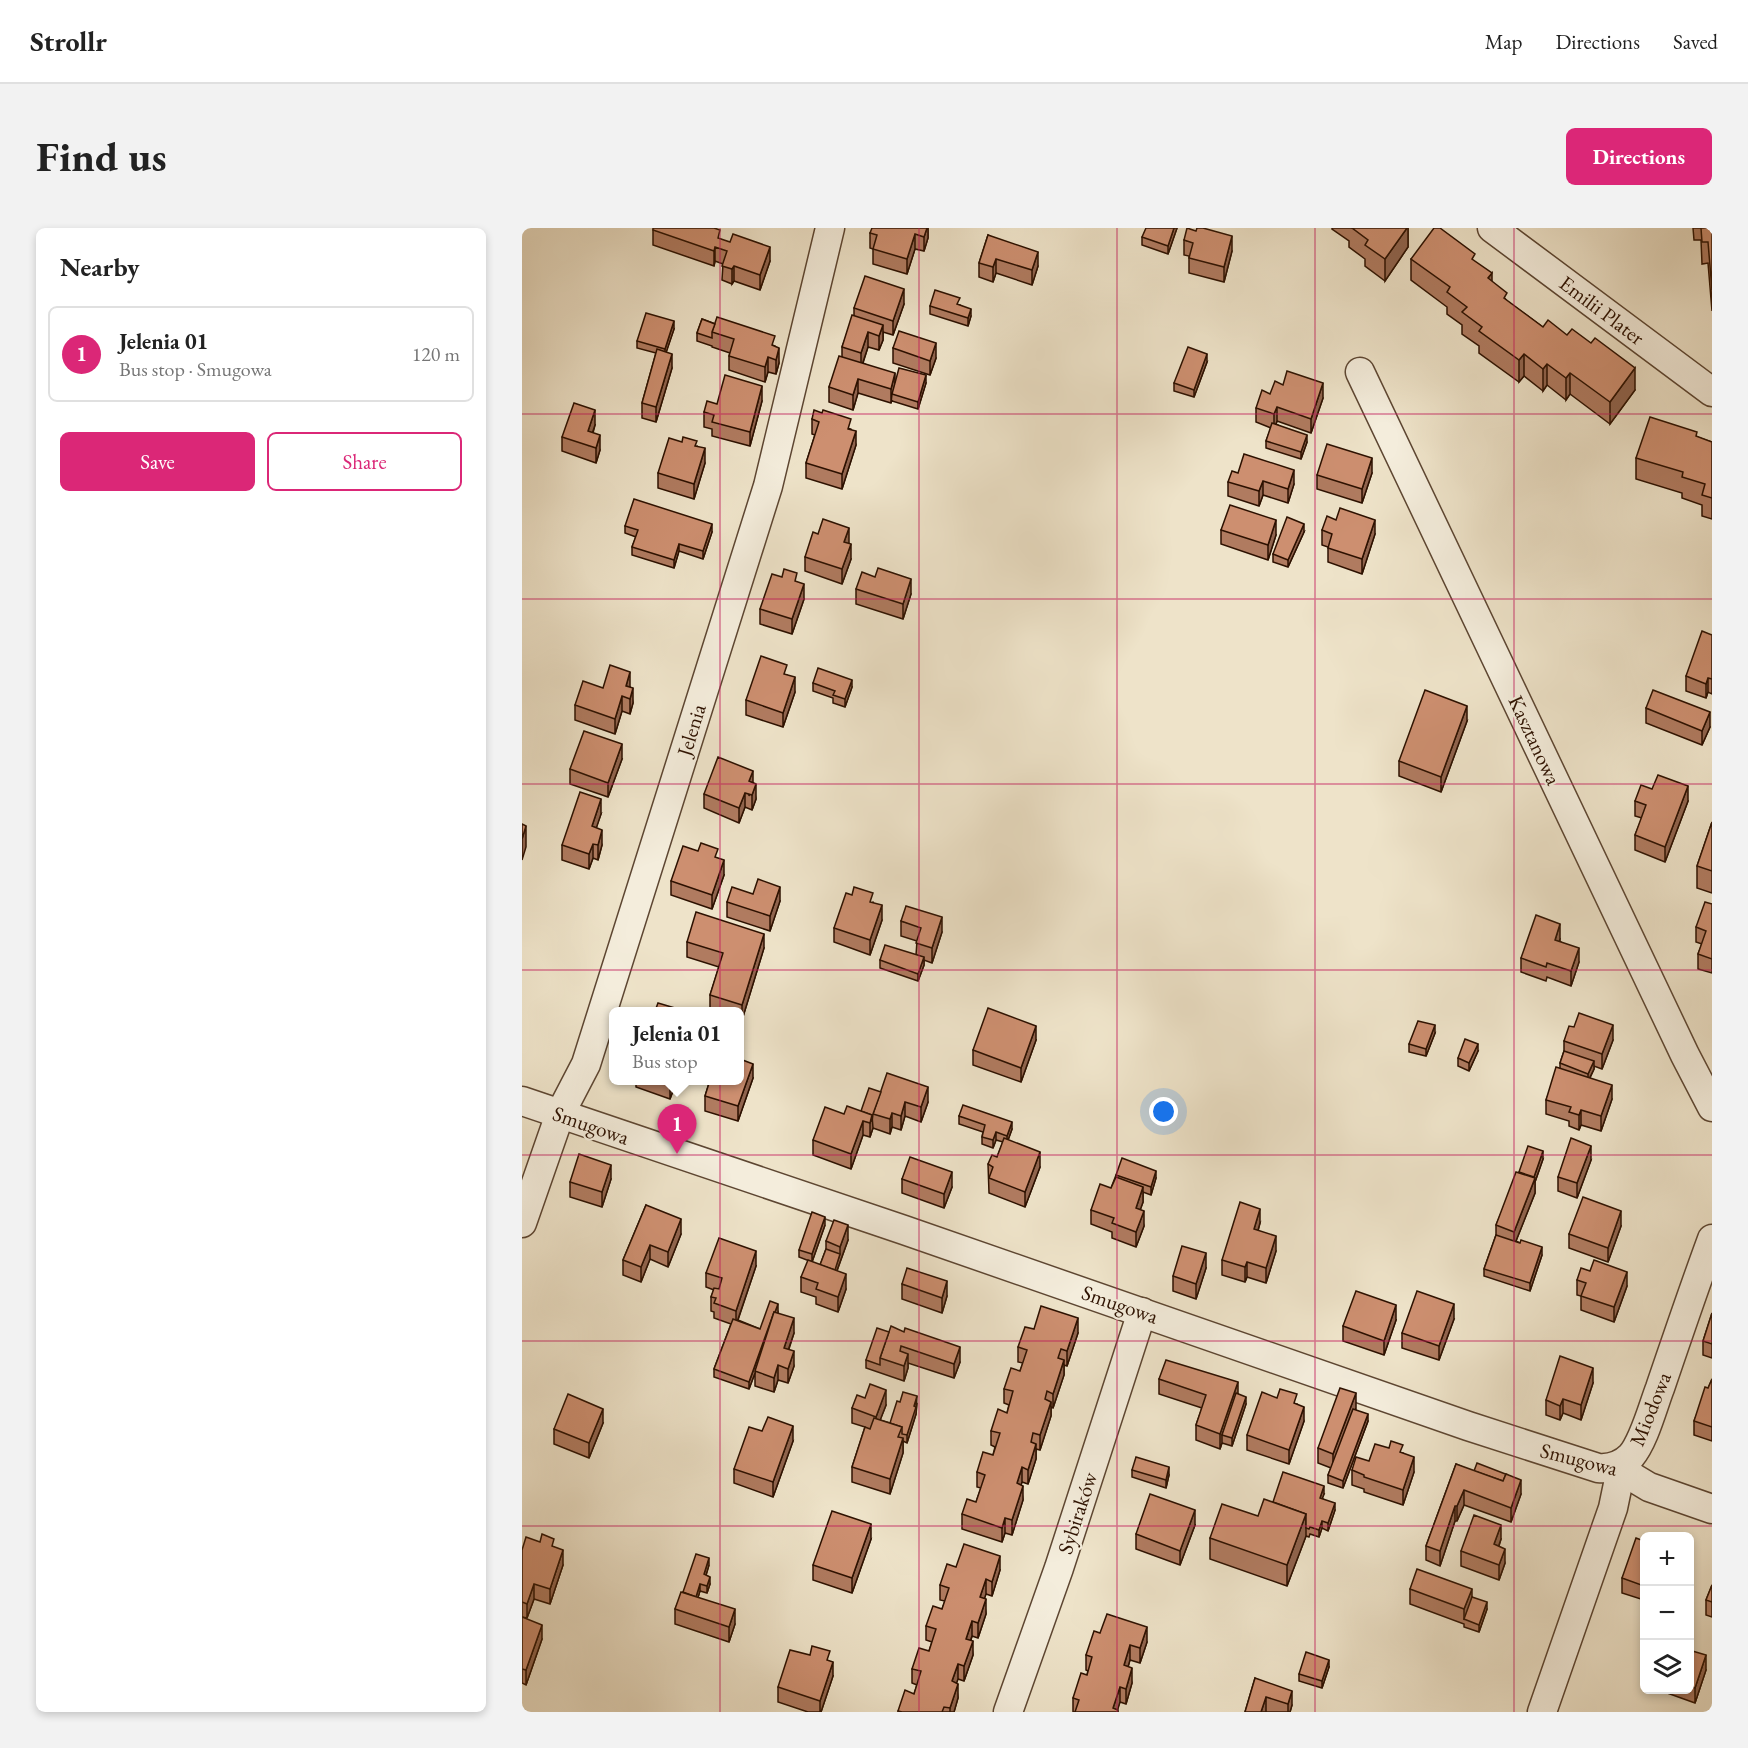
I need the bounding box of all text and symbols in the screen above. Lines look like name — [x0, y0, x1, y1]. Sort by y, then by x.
text: Strollr — [30, 23, 107, 59]
text: Map — [1485, 28, 1522, 55]
text: Directions — [1555, 28, 1640, 55]
text: Saved — [1673, 28, 1718, 55]
button: Directions — [1566, 128, 1712, 185]
text: Find us — [36, 129, 167, 184]
text: Nearby — [60, 250, 140, 284]
street label: Emilii Plater — [1554, 269, 1650, 351]
text: Jelenia 01 — [119, 327, 208, 356]
text: 1 — [76, 341, 87, 367]
text: 120 m — [412, 341, 460, 367]
text: Bus stop · Smugowa — [119, 356, 272, 382]
button: Save — [60, 432, 255, 491]
button: Share — [267, 432, 462, 491]
street label: Kasztanowa — [1502, 691, 1568, 790]
street label: Jelenia — [670, 700, 712, 761]
popup — [609, 1007, 744, 1085]
text: Jelenia 01 — [632, 1019, 721, 1048]
text: Bus stop — [632, 1048, 698, 1074]
your location — [1149, 1097, 1178, 1126]
street label: Smugowa — [549, 1099, 633, 1151]
pin: 1 — [658, 1104, 696, 1154]
street label: Smugowa — [1078, 1278, 1162, 1330]
street label: Miodowa — [1623, 1367, 1677, 1450]
street label: Smugowa — [1537, 1436, 1621, 1482]
street label: Sybiraków — [1051, 1468, 1103, 1557]
map controls — [1640, 1532, 1694, 1694]
button: + — [1640, 1532, 1694, 1586]
button: − — [1640, 1586, 1694, 1640]
button: layers — [1640, 1640, 1694, 1694]

